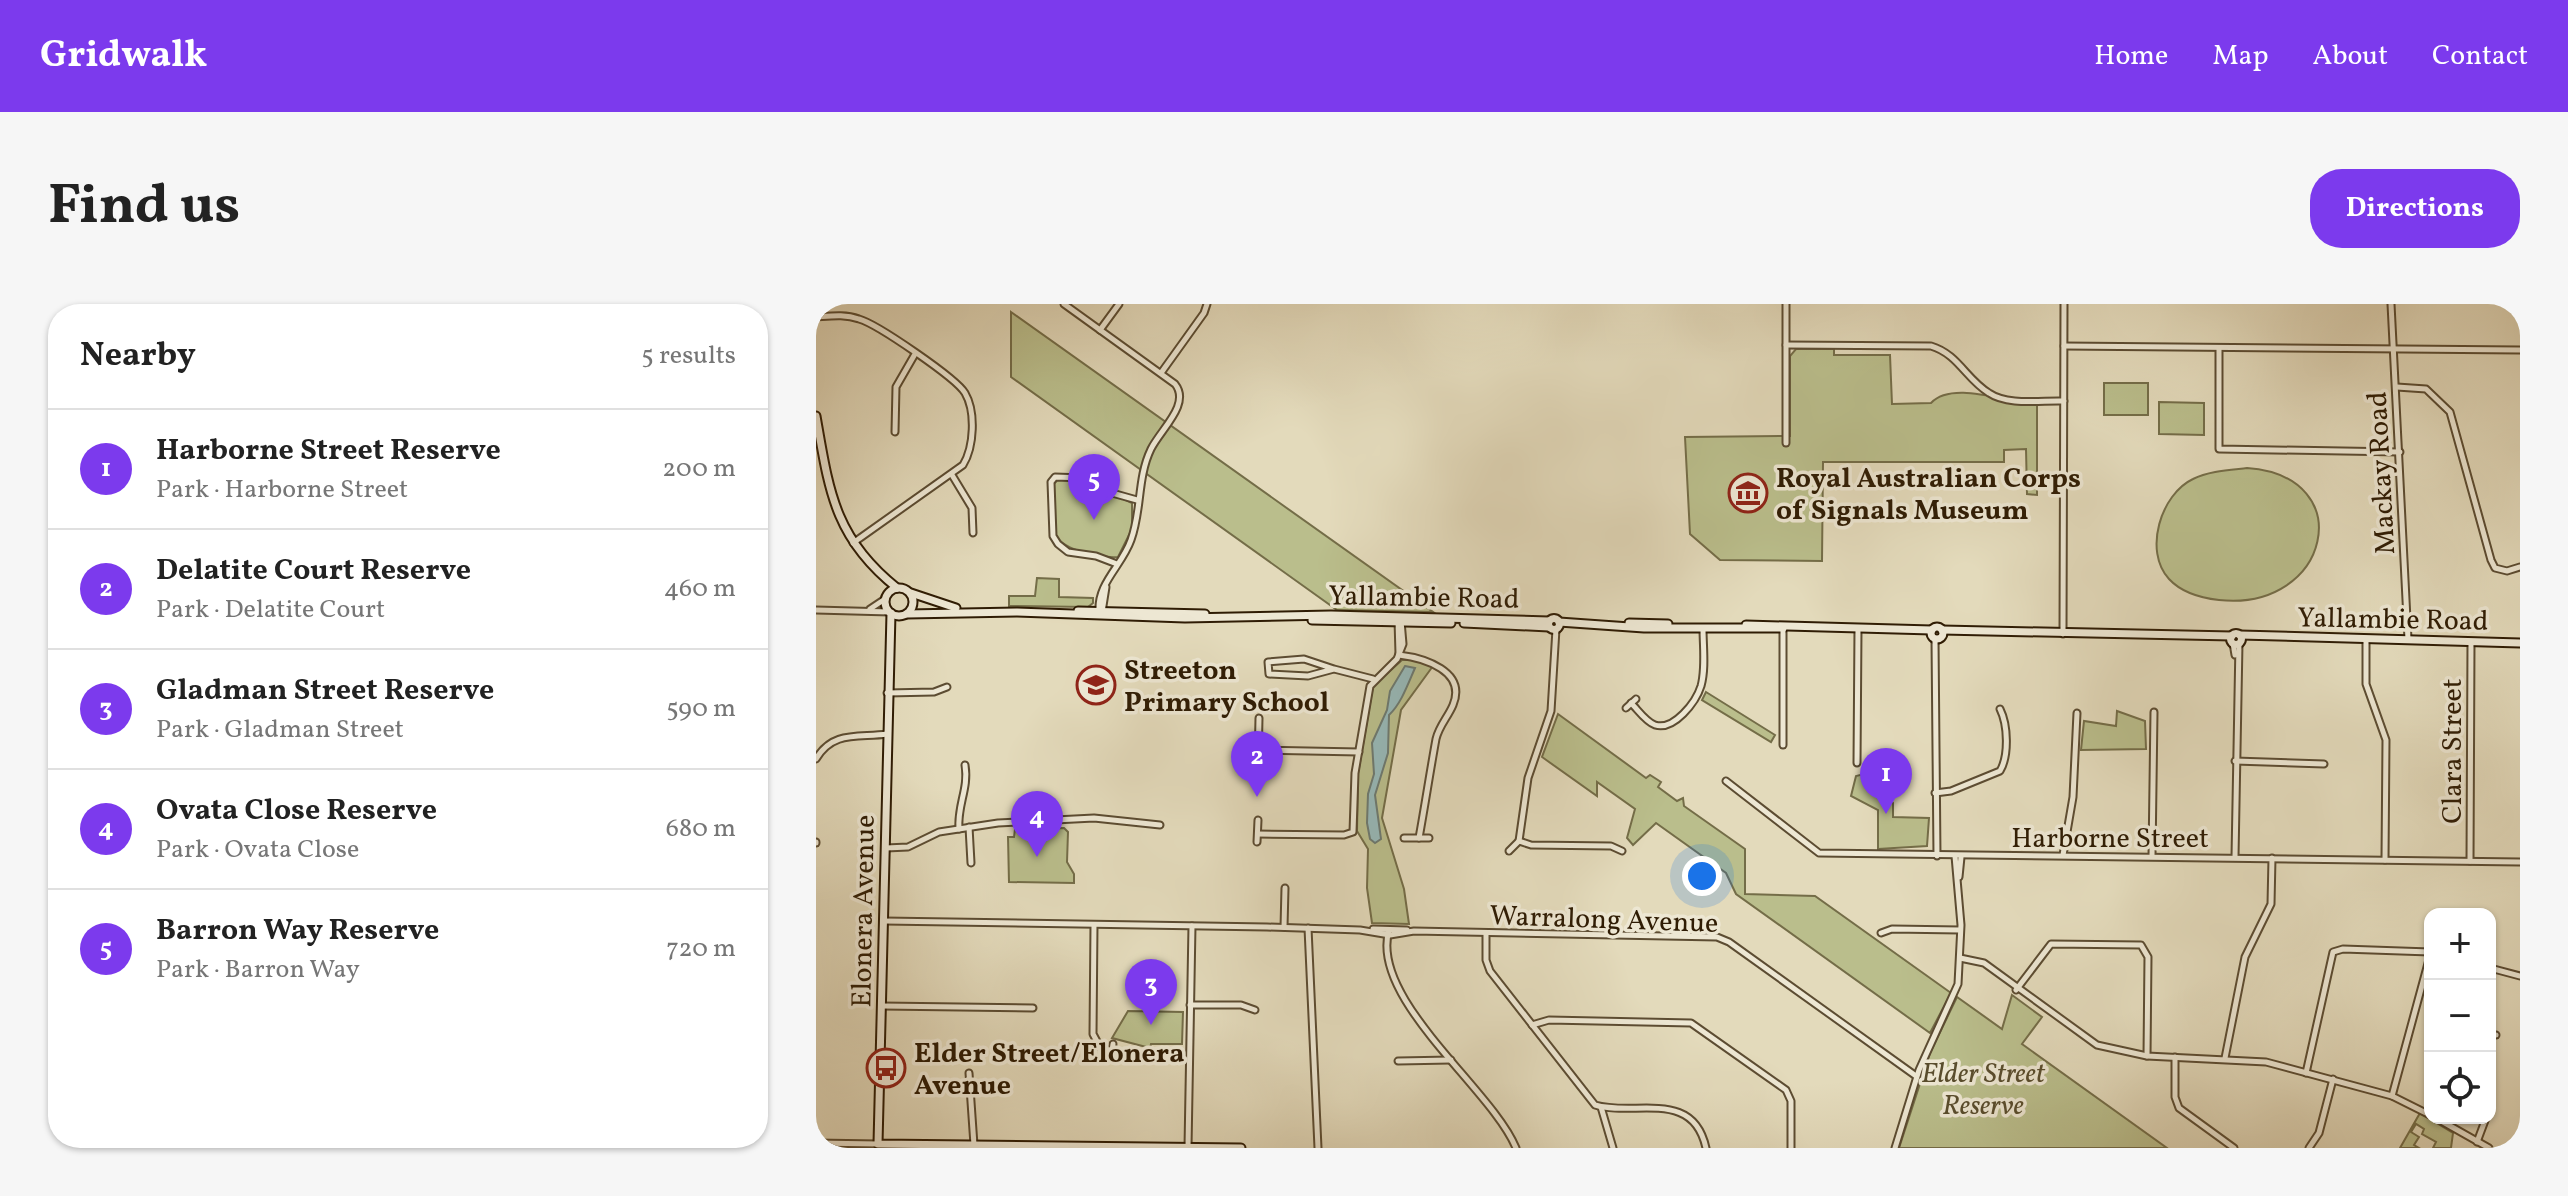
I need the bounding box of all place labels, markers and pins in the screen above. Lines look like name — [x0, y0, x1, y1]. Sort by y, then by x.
pin: 5 — [1068, 454, 1120, 520]
place label: Royal Australian Corps of Signals Museum — [1776, 460, 2081, 531]
museum icon: Royal Australian Corps of Signals Museum — [1727, 472, 1769, 514]
place label: Streeton Primary School — [1124, 652, 1329, 723]
school or university icon: Streeton Primary School — [1075, 664, 1117, 706]
pin: 2 — [1231, 731, 1283, 797]
pin: 1 — [1860, 748, 1912, 814]
pin: 4 — [1011, 791, 1063, 857]
pin: 3 — [1125, 959, 1177, 1025]
place label: Elder Street/Elonera Avenue — [914, 1035, 1184, 1106]
bus stop icon: Elder Street/Elonera Avenue — [865, 1047, 907, 1089]

